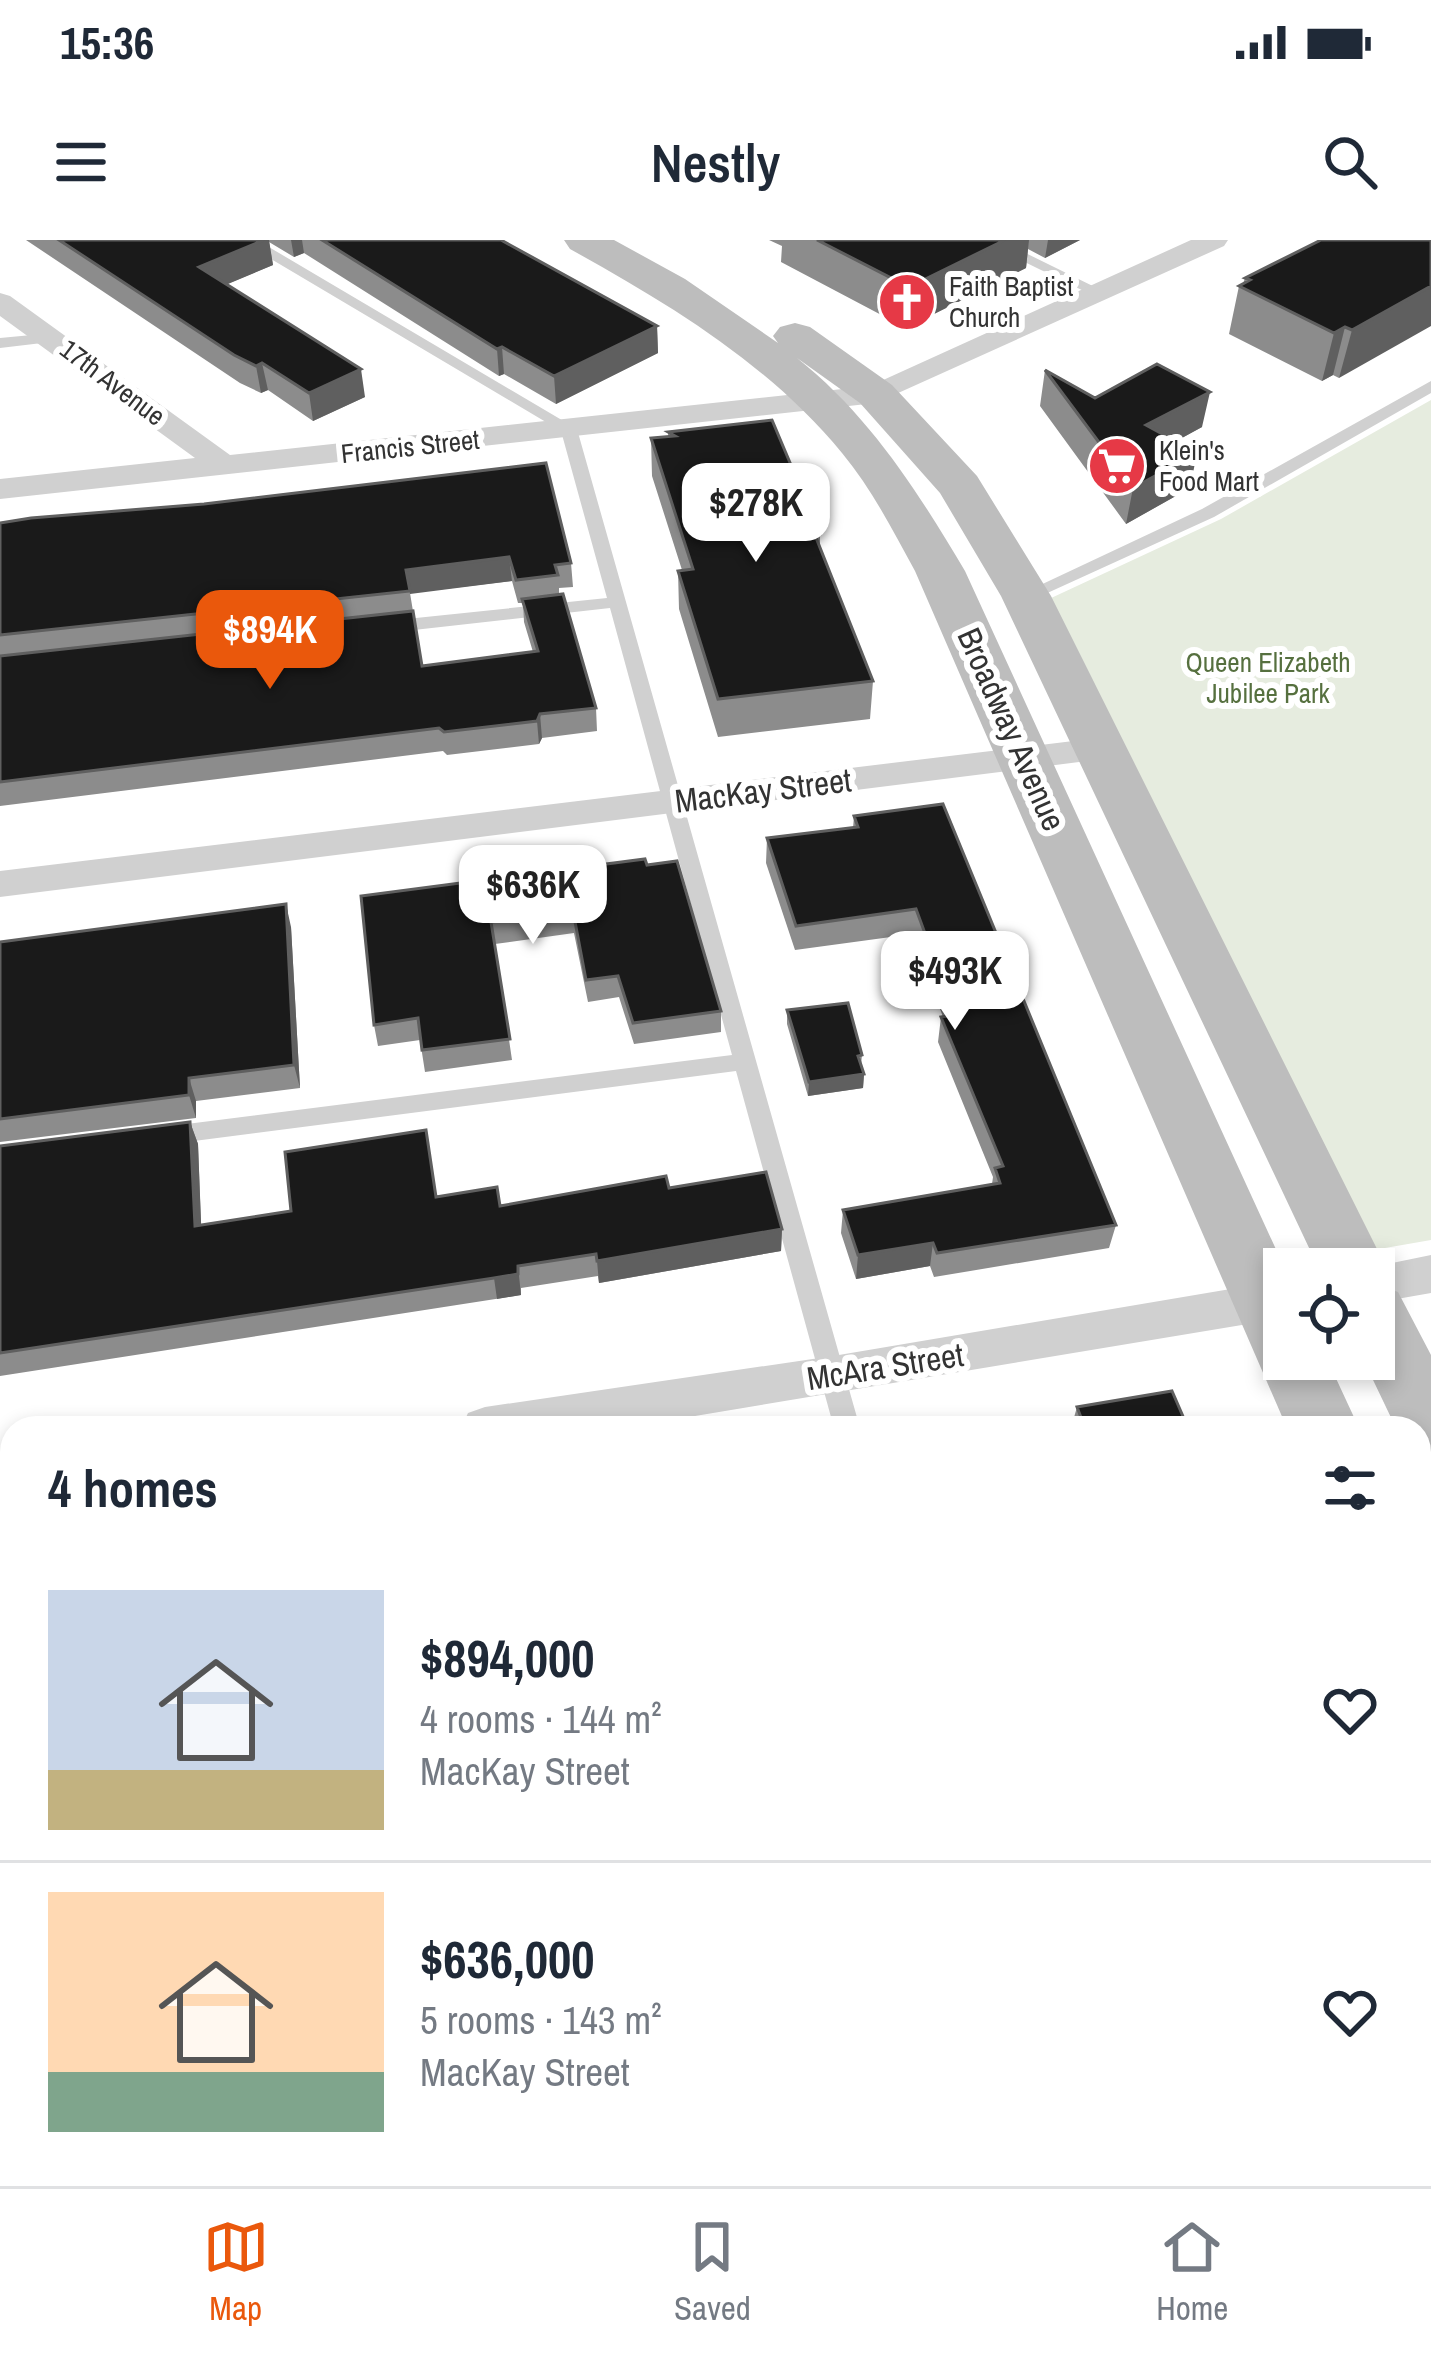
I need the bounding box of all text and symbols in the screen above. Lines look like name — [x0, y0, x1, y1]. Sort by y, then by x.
text: 15:36 — [60, 12, 154, 73]
text: Nestly — [651, 126, 780, 199]
icon: menu — [48, 129, 114, 195]
icon: search — [1317, 129, 1383, 195]
place label: Faith Baptist Church — [949, 268, 1073, 335]
church icon: Faith Baptist Church — [876, 271, 938, 333]
street label: 17th Avenue — [53, 331, 173, 433]
street label: Francis Street — [339, 421, 481, 471]
place label: Klein's Food Mart — [1159, 432, 1259, 499]
supermarket icon: Klein's Food Mart — [1086, 435, 1148, 497]
pin: $278K — [672, 463, 840, 565]
text: $278K — [709, 476, 803, 528]
pin: $894K — [186, 590, 354, 692]
text: $894K — [223, 603, 317, 655]
street label: Broadway Avenue — [948, 621, 1076, 837]
park label: Queen Elizabeth Jubilee Park — [1186, 644, 1350, 711]
street label: MacKay Street — [672, 757, 854, 823]
pin: $636K — [449, 845, 617, 947]
text: $636K — [486, 858, 580, 910]
pin: $493K — [871, 931, 1039, 1033]
text: $493K — [908, 944, 1002, 996]
map controls — [1263, 1248, 1395, 1380]
button: locate — [1263, 1248, 1395, 1380]
street label: McAra Street — [804, 1332, 966, 1400]
text: 4 homes — [48, 1454, 218, 1523]
icon: filters — [1317, 1455, 1383, 1521]
text: $894,000 — [420, 1624, 594, 1693]
icon: home — [144, 1638, 288, 1782]
icon: heart — [1317, 1677, 1383, 1743]
text: 4 rooms · 144 m² — [420, 1693, 662, 1745]
text: MacKay Street — [420, 1745, 630, 1797]
text: $636,000 — [420, 1925, 594, 1994]
icon: home — [144, 1940, 288, 2084]
icon: heart — [1317, 1979, 1383, 2045]
text: 5 rooms · 143 m² — [420, 1994, 662, 2046]
text: MacKay Street — [420, 2046, 630, 2098]
tab: Map — [203, 2214, 269, 2330]
tab: Saved — [674, 2214, 751, 2330]
tab: Home — [1156, 2214, 1228, 2330]

